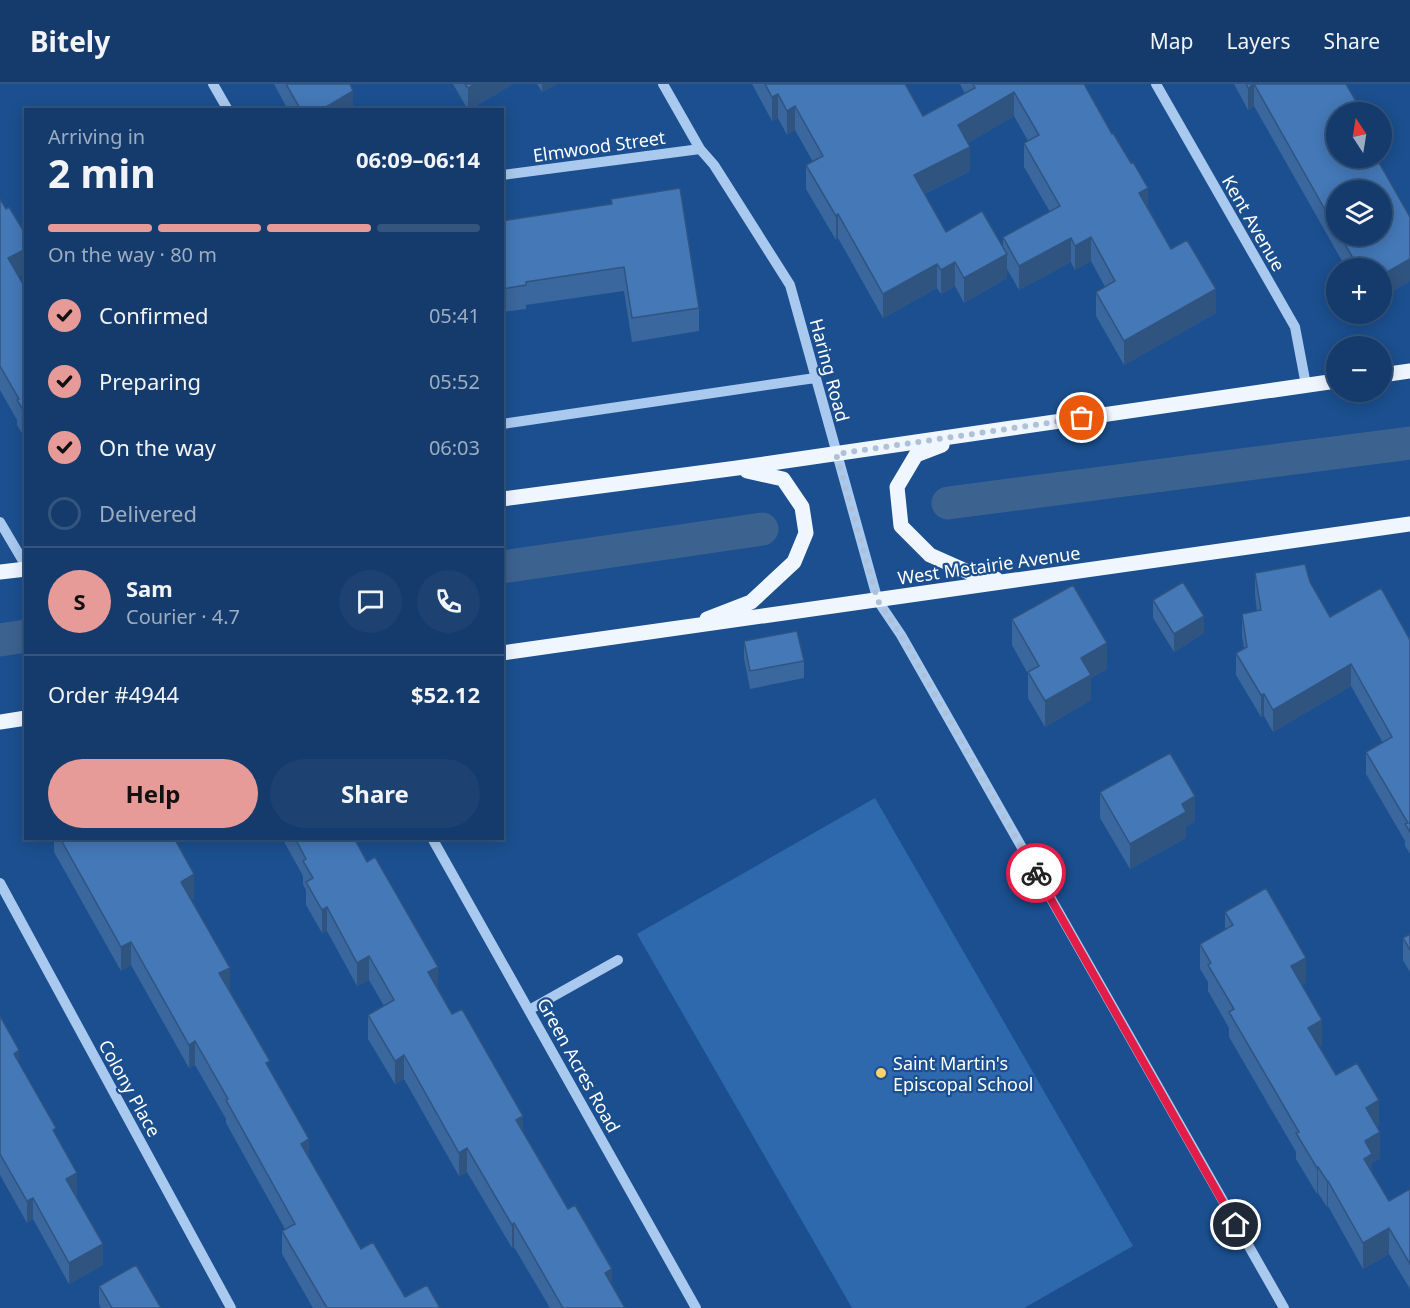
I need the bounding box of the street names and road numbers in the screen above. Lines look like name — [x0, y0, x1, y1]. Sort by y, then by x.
street label: Elmwood Street — [531, 125, 667, 167]
street label: Kent Avenue — [1217, 171, 1291, 275]
street label: Haring Road — [805, 316, 855, 424]
street label: West Metairie Avenue — [896, 540, 1082, 590]
street label: Green Acres Road — [532, 993, 626, 1137]
street label: Colony Place — [94, 1035, 166, 1141]

